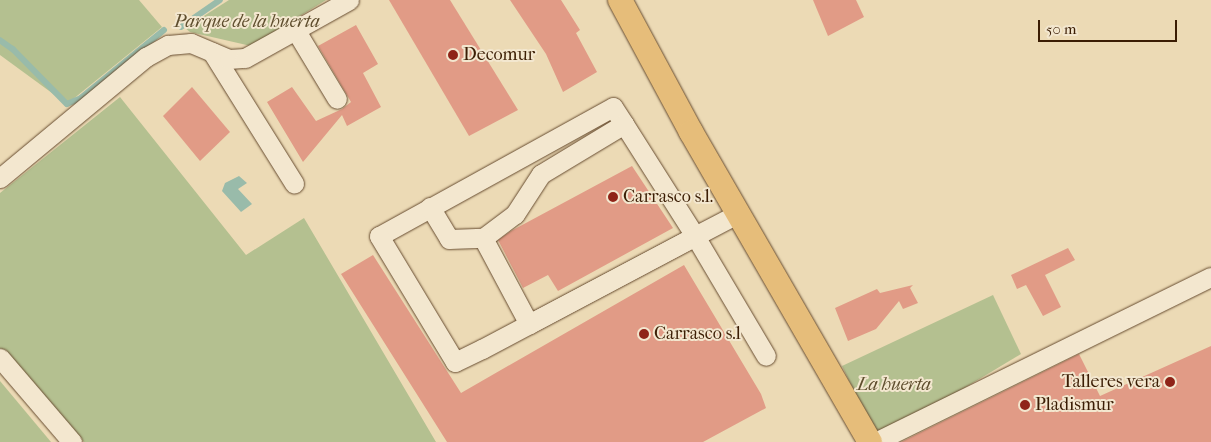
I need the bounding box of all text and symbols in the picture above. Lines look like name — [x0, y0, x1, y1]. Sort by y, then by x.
scale bar — [1041, 10, 1180, 42]
park label: Parque de la huerta — [174, 11, 320, 33]
text: 50 m — [1046, 20, 1076, 38]
place label: Decomur — [463, 44, 535, 66]
marker: Decomur — [447, 49, 459, 61]
place label: Carrasco s.l. — [623, 186, 713, 208]
marker: Carrasco s.l. — [607, 191, 619, 203]
place label: Carrasco s.l — [654, 323, 741, 345]
marker: Carrasco s.l — [638, 328, 650, 340]
place label: Talleres vera — [1062, 371, 1160, 393]
park label: La huerta — [857, 374, 931, 396]
marker: Talleres vera — [1164, 376, 1176, 388]
place label: Pladismur — [1035, 394, 1114, 416]
marker: Pladismur — [1019, 399, 1031, 411]

